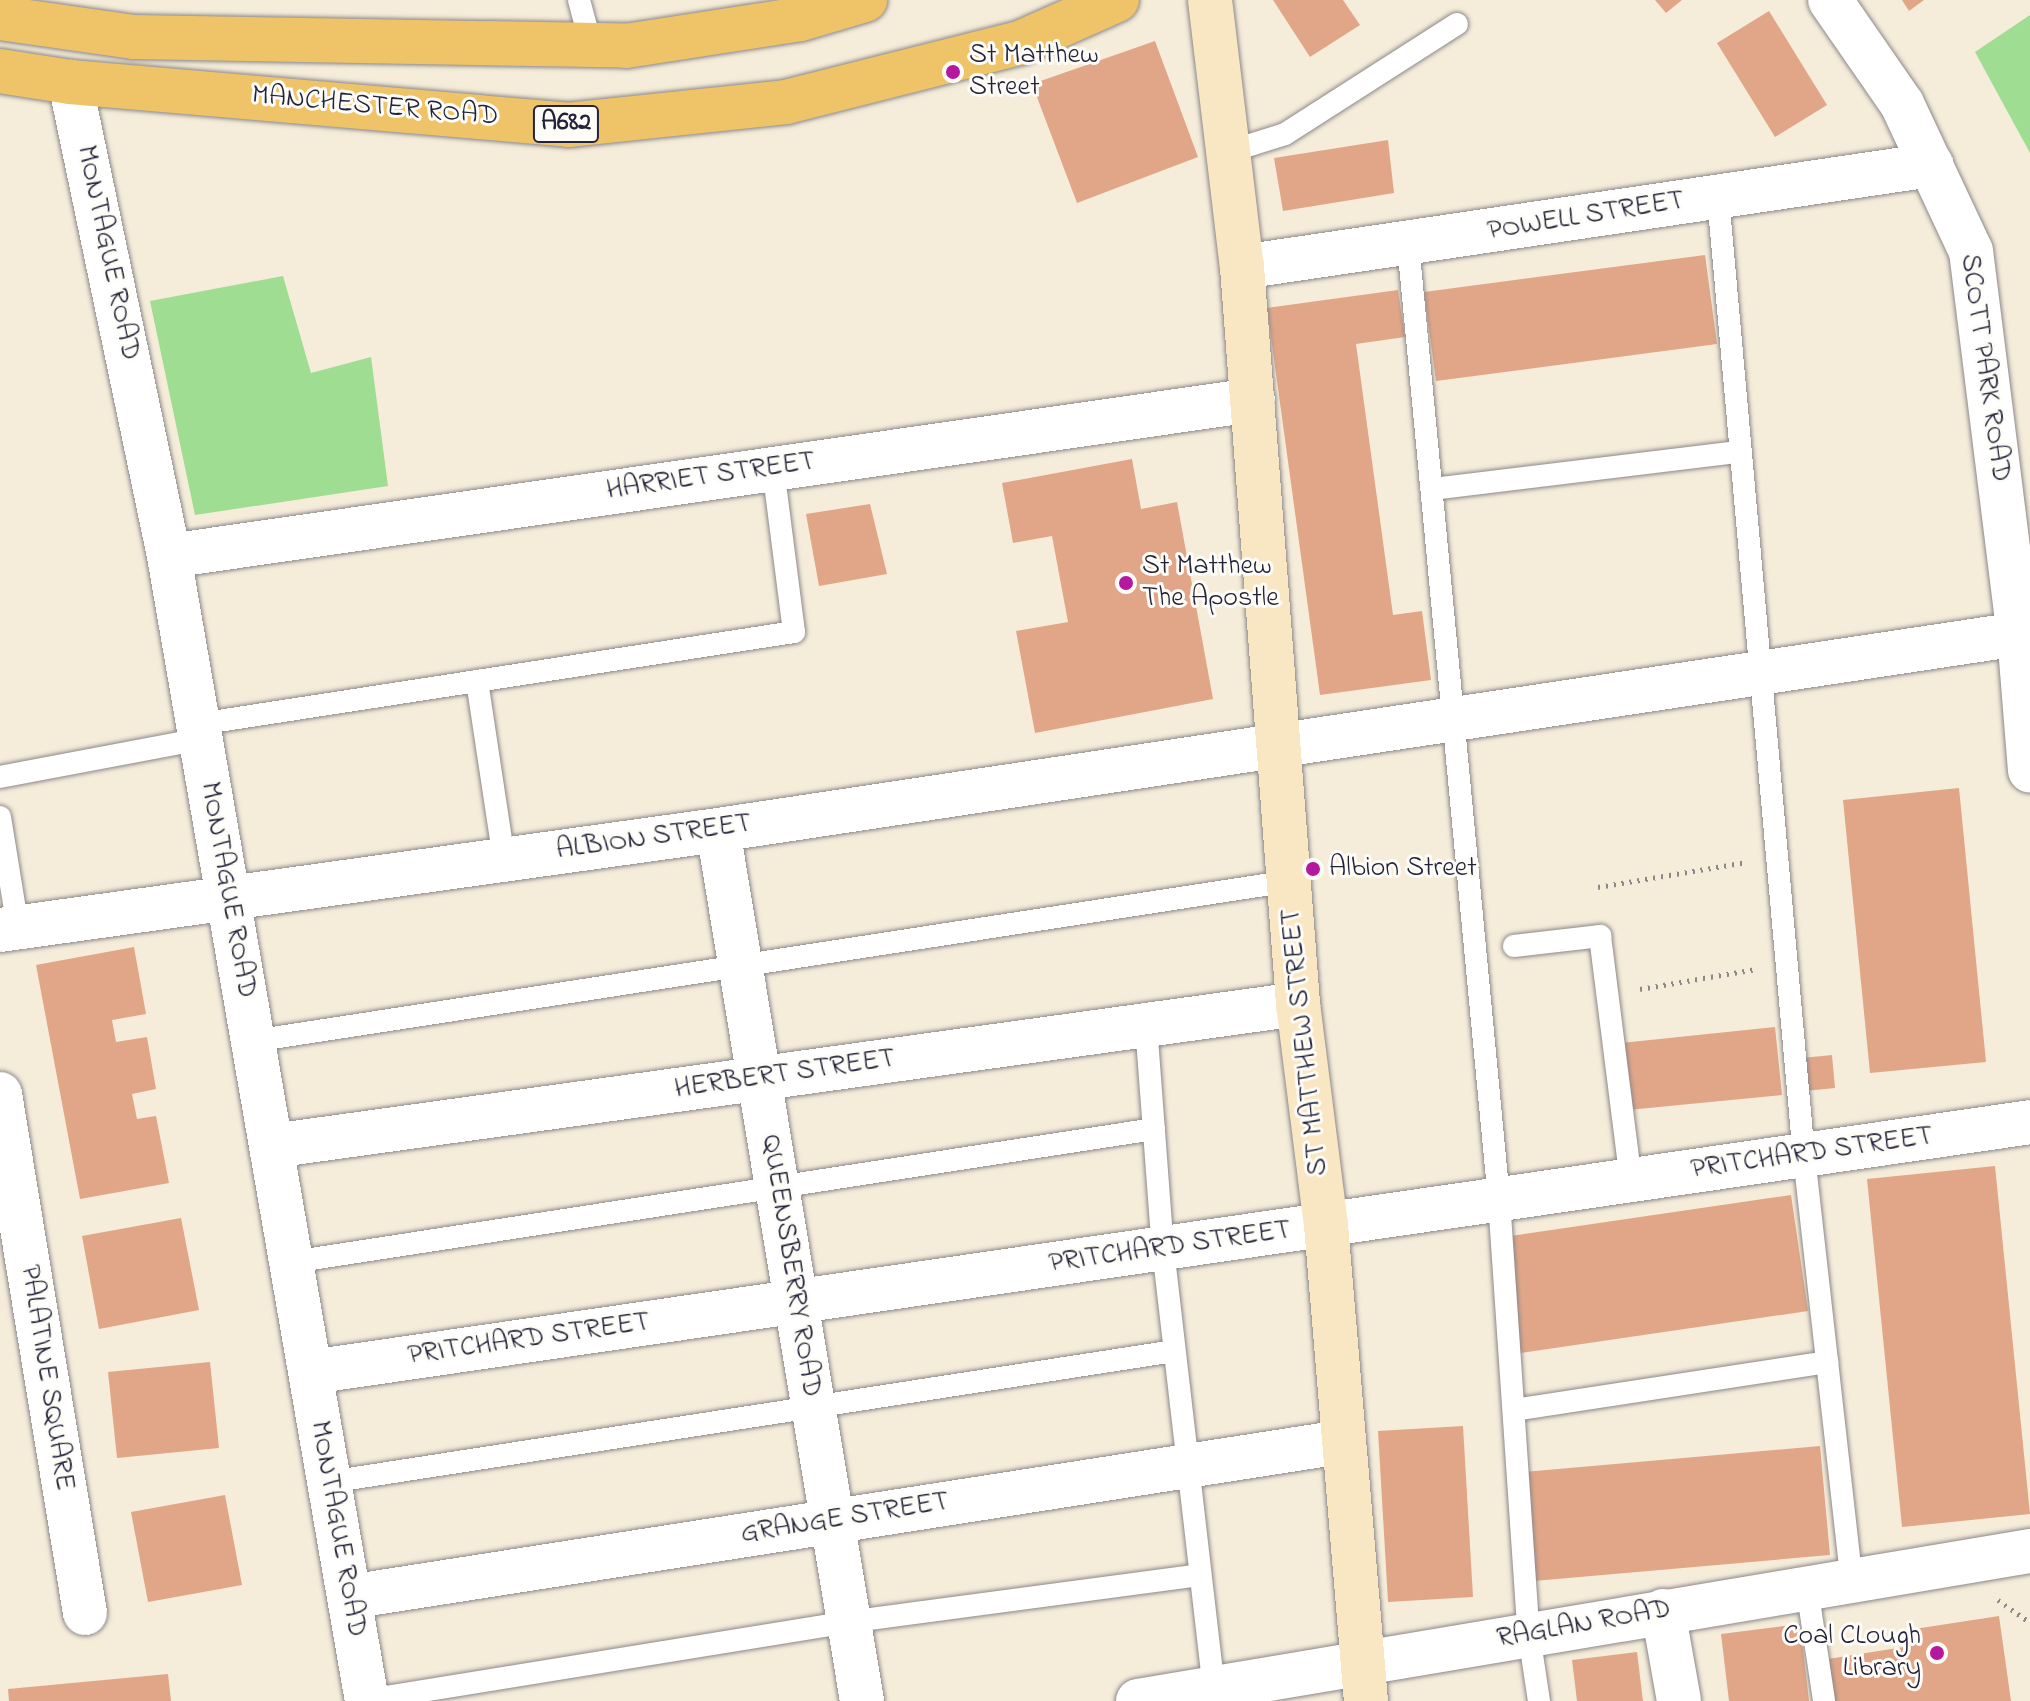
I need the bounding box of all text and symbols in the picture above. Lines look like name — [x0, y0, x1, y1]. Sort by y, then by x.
place label: St Matthew Street — [969, 39, 1099, 105]
marker: St Matthew Street — [944, 63, 962, 81]
street label: MANCHESTER ROAD — [250, 79, 500, 135]
road number: A682 — [532, 102, 600, 146]
street label: MONTAGUE ROAD — [68, 143, 146, 363]
street label: POWELL STREET — [1485, 185, 1687, 249]
street label: SCOTT PARK ROAD — [1951, 252, 2017, 484]
street label: HARRIET STREET — [604, 446, 818, 508]
place label: St Matthew The Apostle — [1142, 550, 1279, 616]
marker: St Matthew The Apostle — [1117, 574, 1135, 592]
street label: MONTAGUE ROAD — [191, 779, 263, 1001]
street label: ALBION STREET — [554, 808, 754, 868]
place label: Albion Street — [1329, 852, 1477, 886]
marker: Albion Street — [1304, 860, 1322, 878]
street label: ST MATTHEW STREET — [1275, 907, 1337, 1177]
street label: HERBERT STREET — [672, 1043, 898, 1107]
street label: PRITCHARD STREET — [1689, 1120, 1935, 1188]
street label: QUEENSBERRY ROAD — [753, 1132, 827, 1400]
street label: PRITCHARD STREET — [1047, 1214, 1293, 1282]
street label: PALATINE SQUARE — [12, 1263, 80, 1493]
street label: PRITCHARD STREET — [406, 1306, 652, 1374]
street label: MONTAGUE ROAD — [301, 1418, 373, 1640]
street label: GRANGE STREET — [739, 1486, 951, 1552]
street label: RAGLAN ROAD — [1495, 1593, 1673, 1657]
place label: Coal CLough Library — [1783, 1620, 1921, 1686]
marker: Coal CLough Library — [1928, 1644, 1946, 1662]

